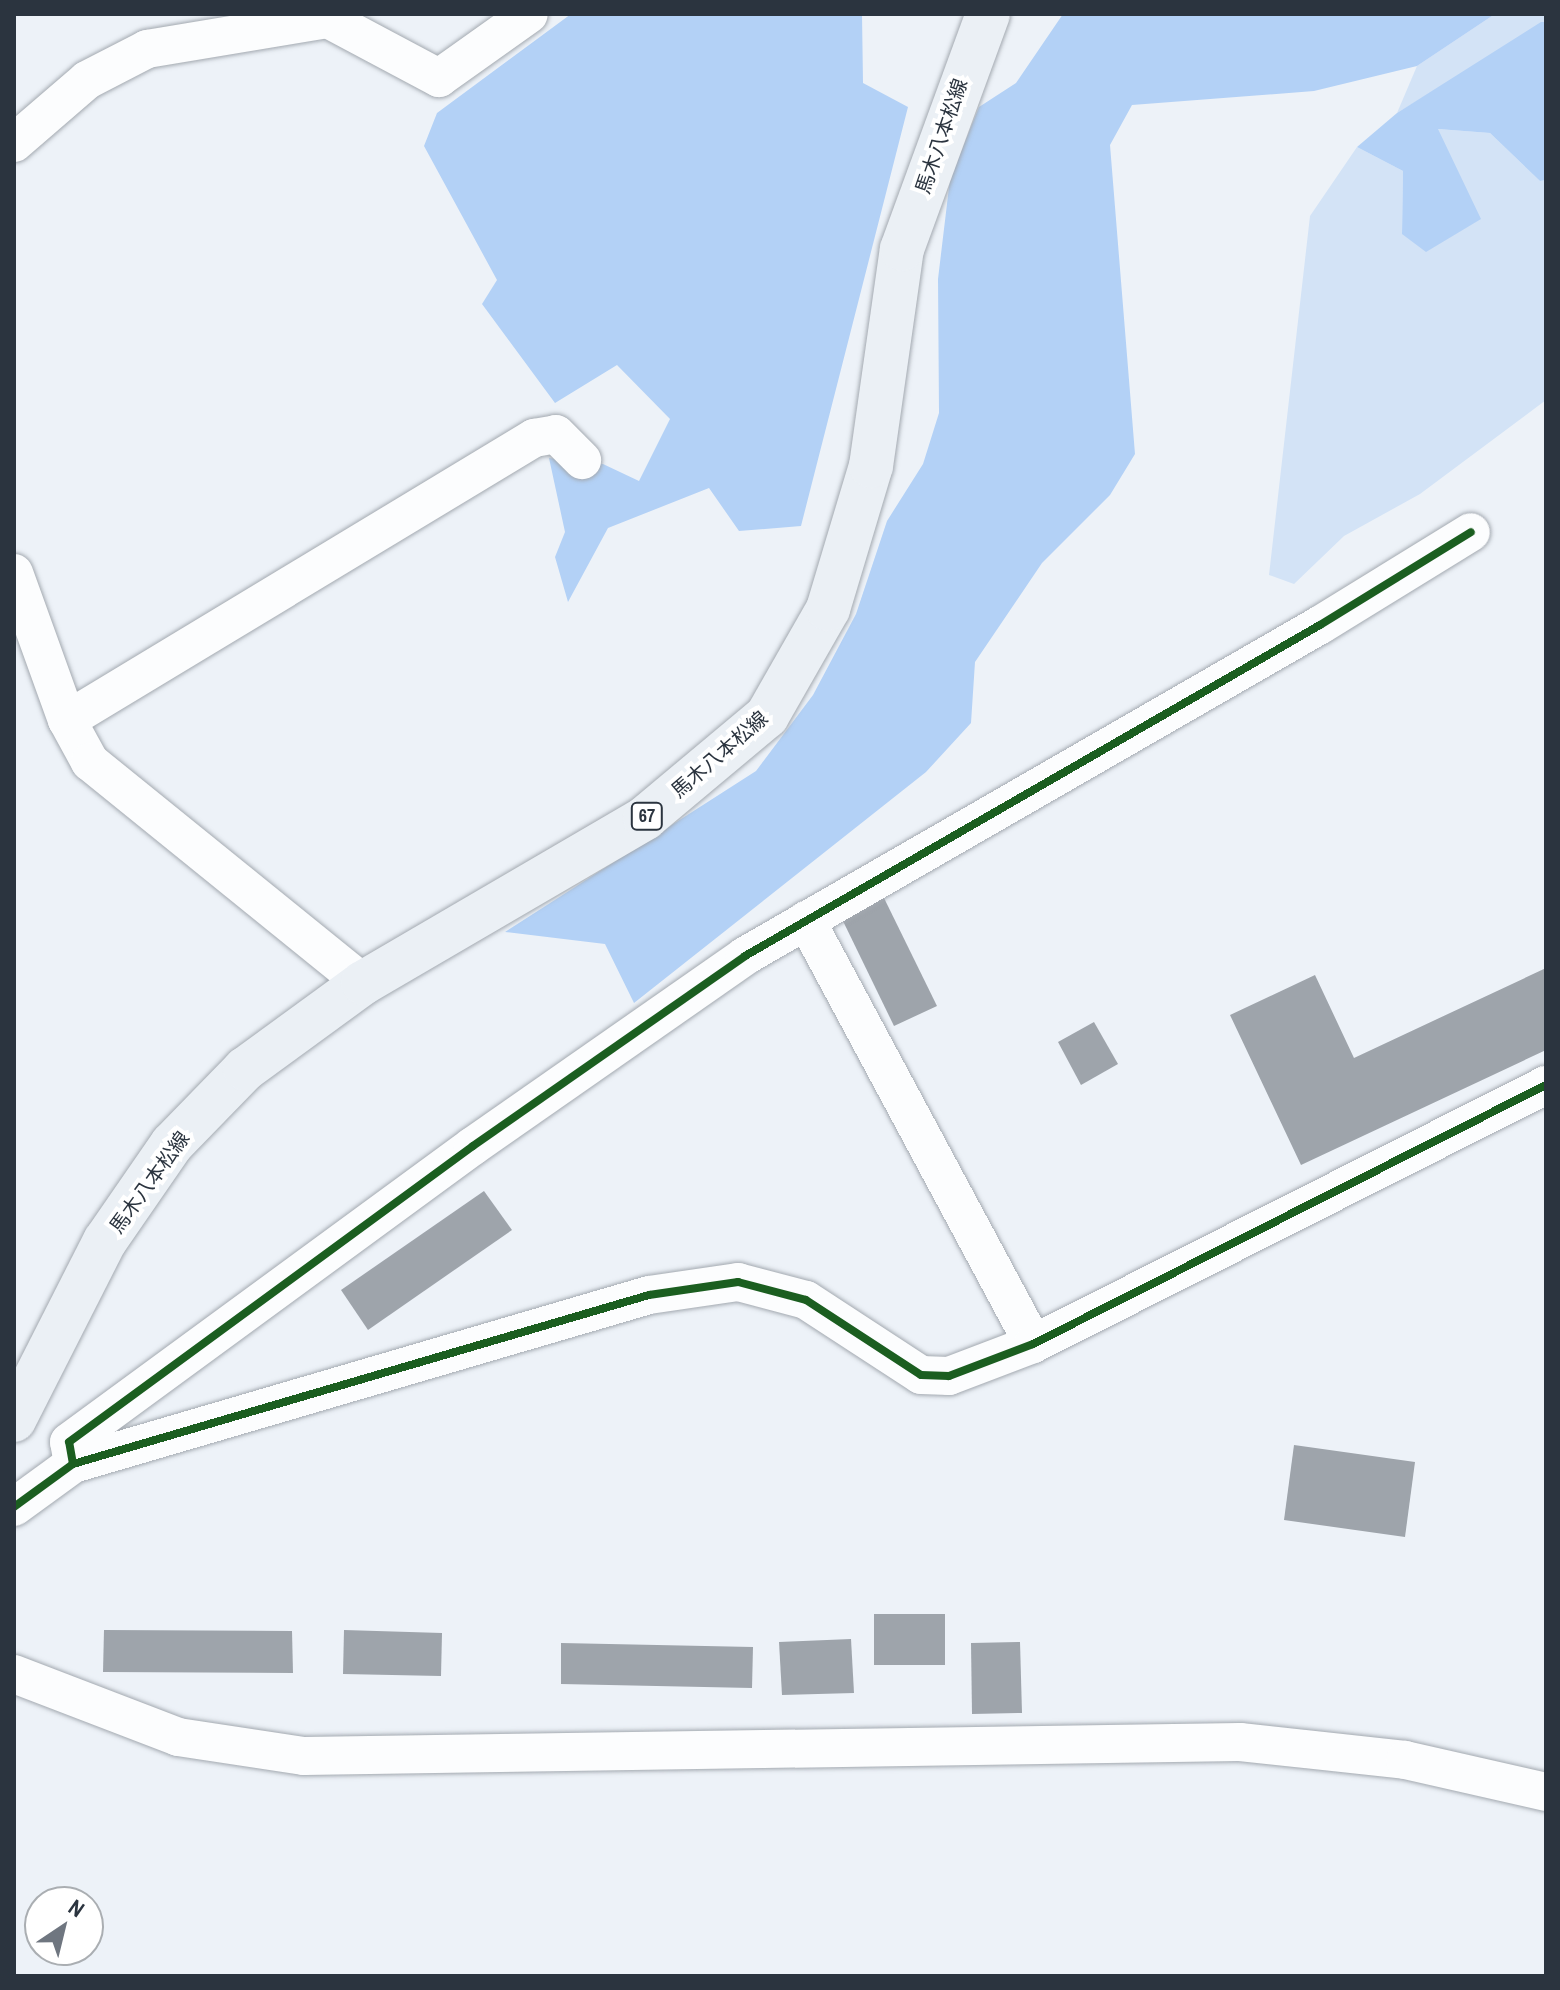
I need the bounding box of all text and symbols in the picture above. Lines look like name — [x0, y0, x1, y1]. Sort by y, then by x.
street label: 馬木八本松線 — [910, 75, 972, 197]
street label: 馬木八本松線 — [666, 706, 772, 802]
road number: 67 — [629, 802, 665, 830]
street label: 馬木八本松線 — [104, 1126, 194, 1238]
north arrow — [24, 1886, 104, 1966]
text: N — [63, 1892, 91, 1924]

